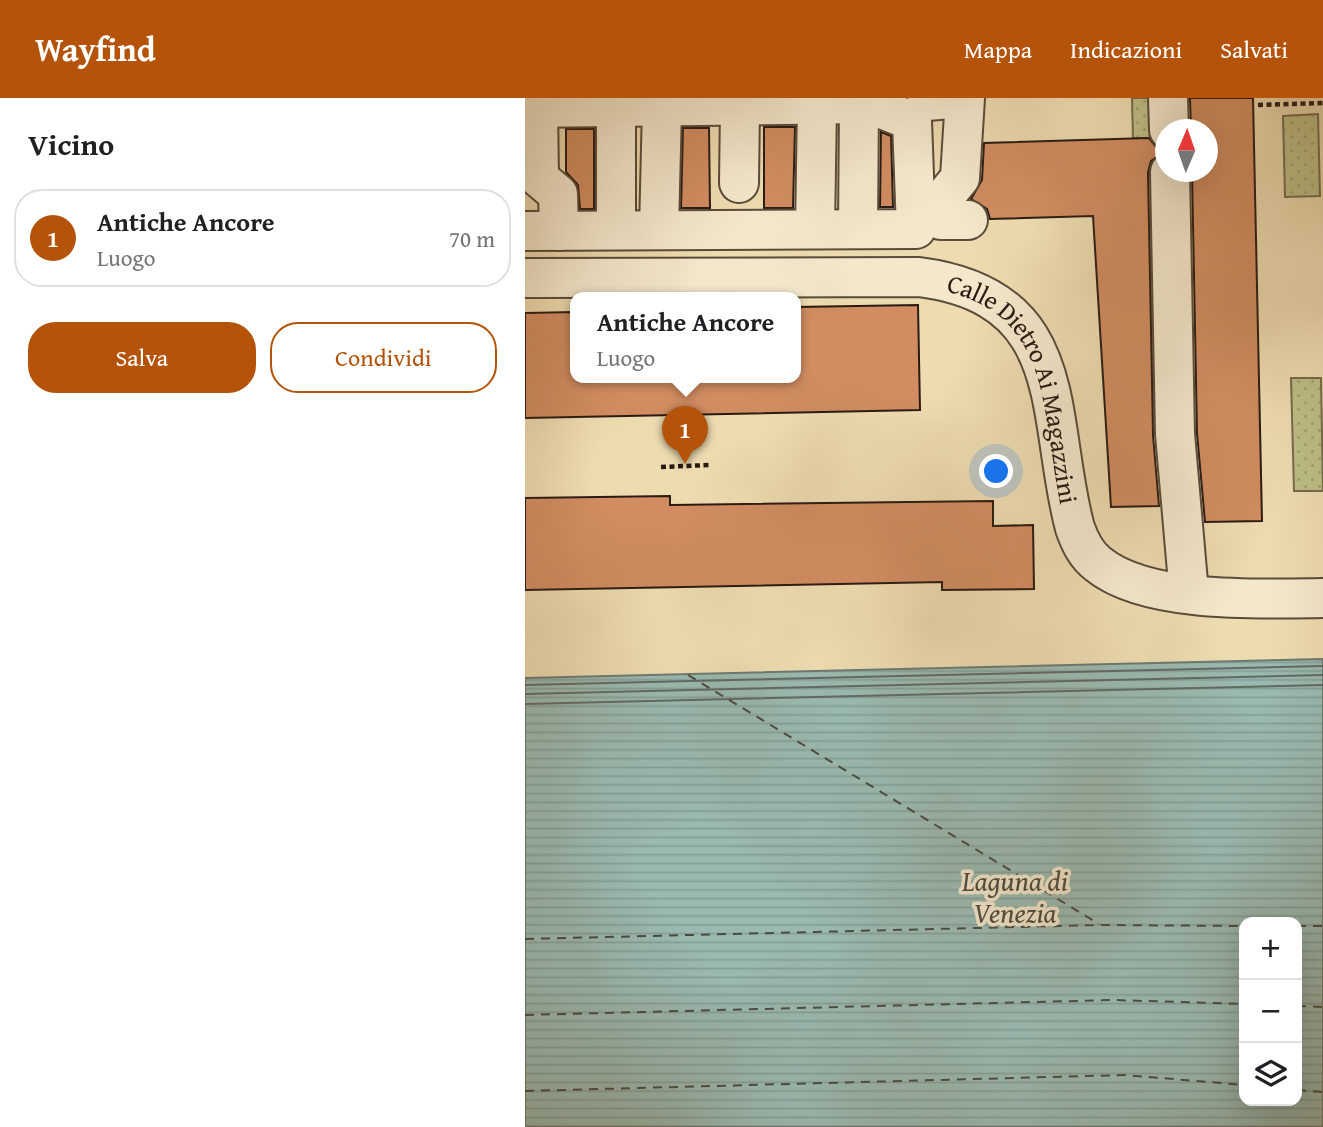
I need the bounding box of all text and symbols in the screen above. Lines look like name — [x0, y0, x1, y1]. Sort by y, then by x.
text: Wayfind — [35, 25, 156, 73]
text: Mappa — [964, 32, 1032, 67]
text: Indicazioni — [1070, 32, 1182, 67]
text: Salvati — [1220, 32, 1288, 67]
north arrow — [1155, 119, 1218, 182]
text: Vicino — [28, 122, 114, 166]
text: Antiche Ancore — [97, 202, 274, 241]
text: 1 — [47, 222, 59, 255]
text: 70 m — [449, 222, 495, 255]
text: Luogo — [97, 241, 156, 274]
street label: Calle Dietro Ai Magazzini — [943, 263, 1089, 507]
popup — [570, 292, 801, 383]
text: Antiche Ancore — [597, 302, 774, 341]
button: Salva — [28, 322, 256, 393]
button: Condividi — [270, 322, 497, 393]
text: Luogo — [597, 341, 655, 374]
pin: 1 — [662, 406, 708, 464]
your location — [979, 454, 1013, 488]
water label: Laguna di Venezia — [961, 860, 1068, 933]
map controls — [1239, 917, 1302, 1106]
button: + — [1239, 917, 1302, 980]
button: − — [1239, 980, 1302, 1043]
button: layers — [1239, 1043, 1302, 1106]

